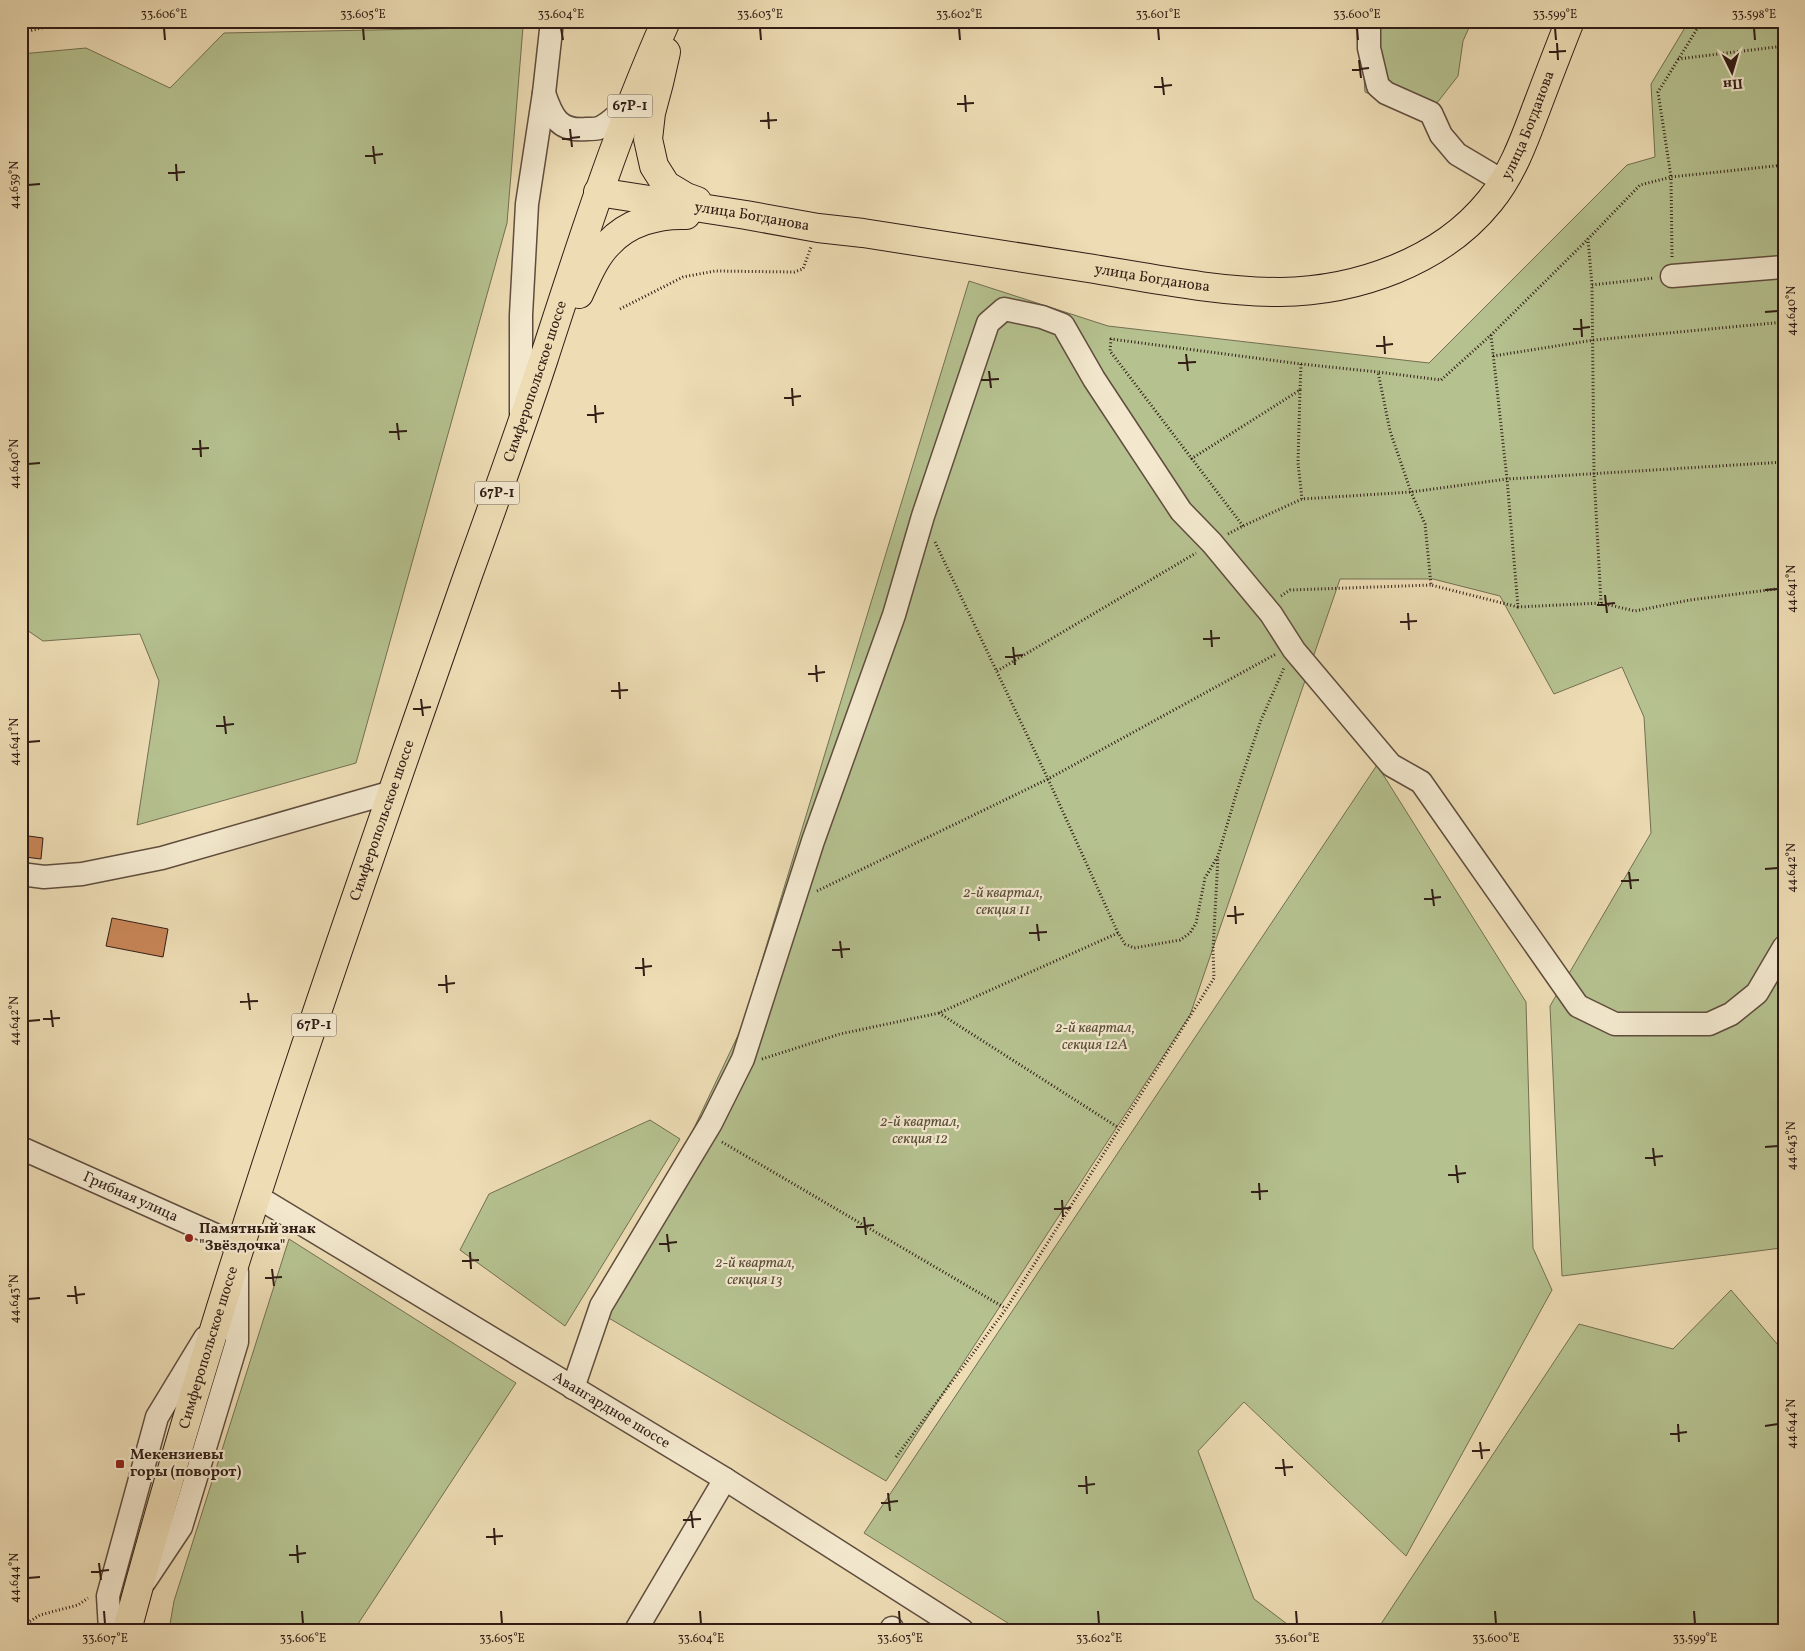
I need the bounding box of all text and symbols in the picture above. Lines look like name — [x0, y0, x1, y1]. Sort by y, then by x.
text: 33.606°E — [141, 7, 187, 23]
text: 33.605°E — [340, 7, 386, 23]
text: 33.604°E — [538, 7, 584, 23]
text: 33.603°E — [737, 7, 783, 23]
text: 33.602°E — [936, 7, 982, 23]
text: 33.601°E — [1136, 7, 1180, 23]
text: 33.600°E — [1333, 7, 1381, 23]
text: 33.599°E — [1533, 7, 1577, 23]
text: 33.598°E — [1732, 7, 1776, 23]
north arrow — [1708, 48, 1758, 98]
street label: улица Богданова — [1496, 68, 1560, 184]
text: Пн — [1722, 73, 1744, 94]
road number: 67Р-1 — [608, 94, 652, 118]
text: 44.639°N — [7, 161, 23, 209]
street label: улица Богданова — [693, 197, 811, 237]
street label: улица Богданова — [1093, 259, 1211, 298]
text: 44.640°N — [1784, 286, 1800, 336]
street label: Симферопольское шоссе — [499, 298, 572, 465]
text: 44.640°N — [7, 439, 23, 489]
road number: 67Р-1 — [474, 482, 520, 504]
text: 44.641°N — [1784, 565, 1800, 613]
text: 44.641°N — [7, 718, 23, 766]
street label: Симферопольское шоссе — [345, 737, 420, 904]
text: 44.642°N — [1784, 843, 1800, 893]
park label: 2-й квартал, секция 11 — [963, 883, 1043, 921]
text: 44.642°N — [7, 996, 23, 1046]
road number: 67Р-1 — [292, 1014, 336, 1036]
park label: 2-й квартал, секция 12А — [1055, 1018, 1135, 1056]
park label: 2-й квартал, секция 12 — [880, 1112, 960, 1150]
text: 44.643°N — [1784, 1121, 1800, 1171]
street label: Грибная улица — [80, 1167, 182, 1228]
place label: Памятный знак "Звёздочка" — [199, 1219, 316, 1257]
marker: Памятный знак "Звёздочка" — [183, 1232, 195, 1244]
park label: 2-й квартал, секция 13 — [715, 1253, 795, 1291]
street label: Симферопольское шоссе — [174, 1264, 244, 1432]
text: 44.643°N — [7, 1274, 23, 1324]
street label: Авангардное шоссе — [549, 1367, 674, 1454]
text: 44.644°N — [1784, 1399, 1800, 1449]
place label: Мекензиевы горы (поворот) — [130, 1445, 242, 1483]
marker: Мекензиевы горы (поворот) — [114, 1458, 126, 1470]
text: 44.644°N — [7, 1553, 23, 1603]
text: 33.607°E — [82, 1631, 128, 1647]
text: 33.606°E — [280, 1631, 326, 1647]
text: 33.605°E — [479, 1631, 525, 1647]
text: 33.604°E — [678, 1631, 724, 1647]
text: 33.603°E — [877, 1631, 923, 1647]
text: 33.602°E — [1076, 1631, 1122, 1647]
text: 33.601°E — [1275, 1631, 1319, 1647]
text: 33.600°E — [1472, 1631, 1520, 1647]
text: 33.599°E — [1673, 1631, 1717, 1647]

